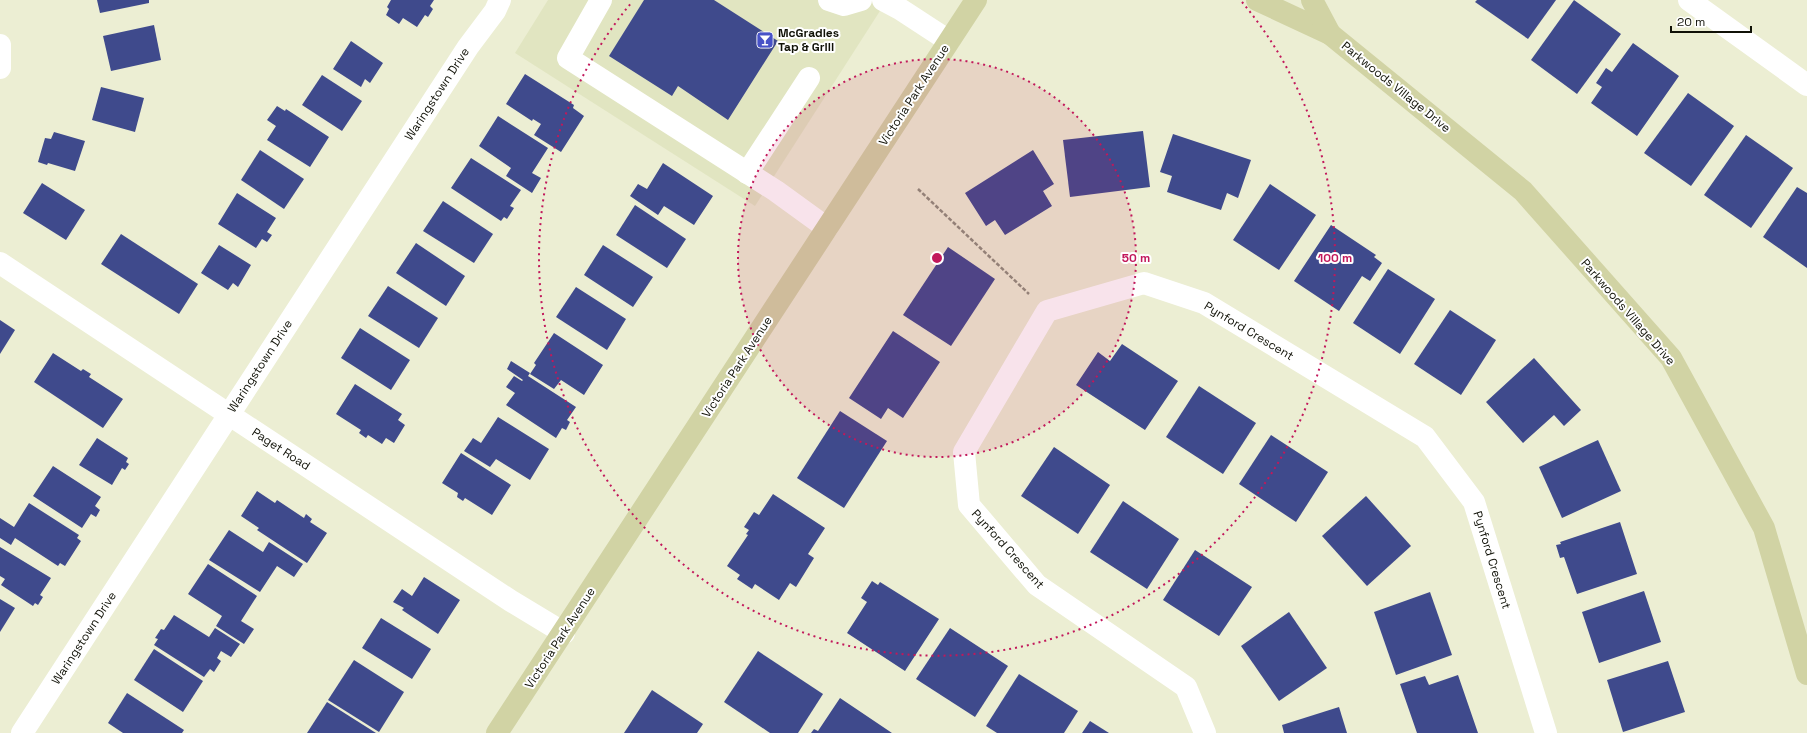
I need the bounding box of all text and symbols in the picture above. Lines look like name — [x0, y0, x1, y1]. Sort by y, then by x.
scale bar — [1671, 8, 1751, 34]
text: 20 m — [1677, 14, 1705, 30]
place label: McGradies Tap & Grill — [778, 25, 839, 55]
bar icon: McGradies Tap & Grill — [755, 30, 775, 50]
street label: Parkwoods Village Drive — [1338, 38, 1454, 136]
street label: Victoria Park Avenue — [875, 41, 953, 149]
street label: Waringstown Drive — [401, 45, 473, 143]
text: 50 m — [1122, 250, 1150, 266]
text: 100 m — [1318, 250, 1352, 266]
centre of rings — [930, 251, 944, 265]
street label: Parkwoods Village Drive — [1577, 255, 1679, 369]
street label: Pynford Crescent — [1201, 298, 1297, 364]
street label: Victoria Park Avenue — [698, 313, 776, 421]
street label: Waringstown Drive — [224, 317, 296, 415]
street label: Paget Road — [249, 424, 313, 474]
street label: Pynford Crescent — [968, 506, 1048, 592]
street label: Pynford Crescent — [1469, 509, 1515, 611]
street label: Victoria Park Avenue — [521, 584, 599, 692]
street label: Waringstown Drive — [48, 589, 120, 687]

